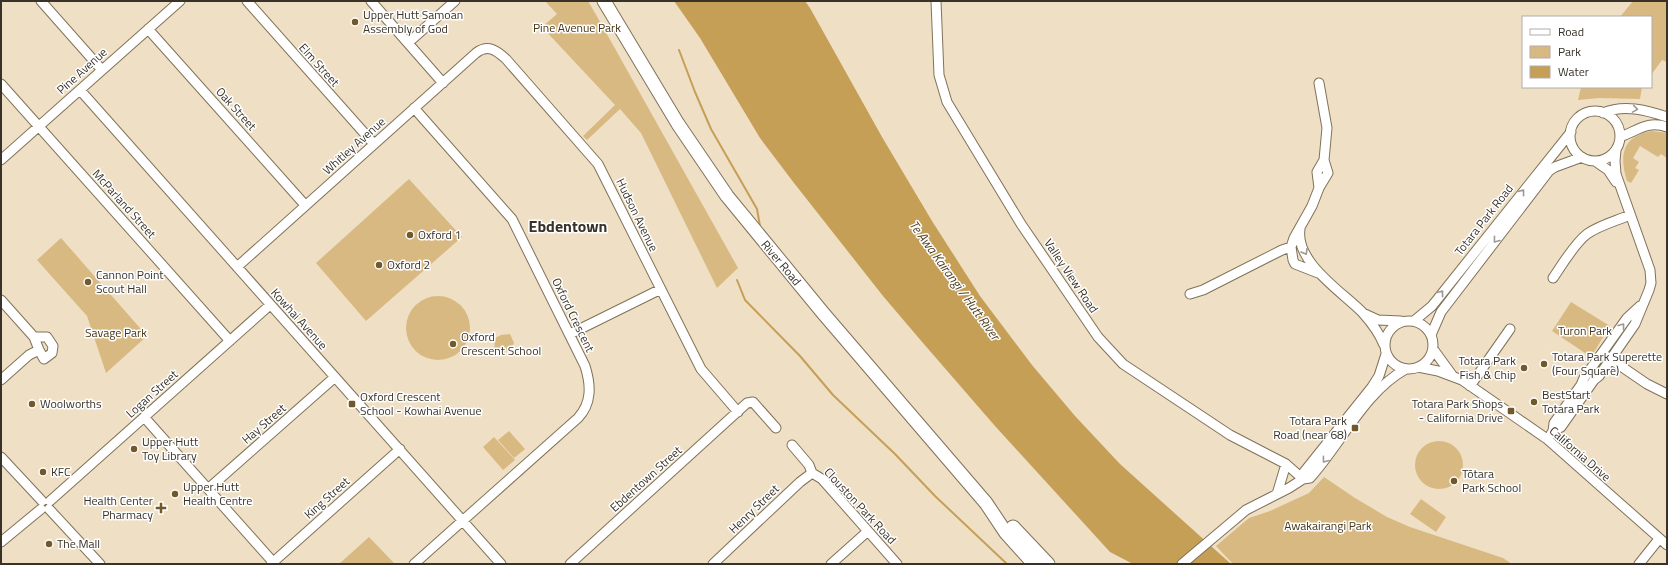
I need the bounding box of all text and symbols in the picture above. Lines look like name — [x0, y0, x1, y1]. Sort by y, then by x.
place label: Upper Hutt Samoan Assembly of God — [363, 5, 463, 38]
legend — [1522, 16, 1652, 88]
marker: Upper Hutt Samoan Assembly of God — [350, 17, 360, 27]
park label: Pine Avenue Park — [533, 18, 621, 37]
text: Road — [1558, 22, 1584, 41]
street label: Elm Street — [295, 39, 345, 91]
text: Park — [1558, 42, 1581, 61]
street label: Pine Avenue — [52, 43, 111, 99]
text: Water — [1558, 62, 1589, 81]
street label: Oak Street — [211, 83, 262, 135]
one-way arrow — [1632, 105, 1638, 113]
street label: Whitley Avenue — [318, 112, 389, 179]
street label: McParland Street — [88, 165, 161, 243]
street label: Hudson Avenue — [612, 175, 663, 255]
street label: Totara Park Road — [1450, 180, 1518, 259]
one-way arrow — [1518, 189, 1525, 196]
district label: Ebdentown — [529, 214, 607, 238]
water label: Te Awa Kairangi / Hutt River — [905, 216, 1006, 346]
place label: Oxford 1 — [418, 225, 461, 244]
marker: Oxford 1 — [405, 230, 415, 240]
street label: Valley View Road — [1039, 235, 1103, 317]
street label: River Road — [757, 236, 806, 290]
one-way arrow — [1493, 236, 1501, 243]
one-way arrow — [1300, 248, 1307, 255]
place label: Oxford 2 — [387, 255, 430, 274]
marker: Oxford 2 — [374, 260, 384, 270]
place label: Cannon Point Scout Hall — [96, 265, 164, 298]
street label: Oxford Crescent — [547, 274, 600, 356]
marker: Cannon Point Scout Hall — [83, 277, 93, 287]
street label: Kowhai Avenue — [266, 284, 332, 354]
one-way arrow — [1437, 291, 1444, 298]
park label: Turon Park — [1558, 321, 1612, 340]
park label: Savage Park — [85, 323, 147, 342]
one-way arrow — [1617, 323, 1624, 330]
place label: Oxford Crescent School — [461, 327, 541, 360]
marker: Oxford Crescent School — [448, 339, 458, 349]
place label: Totara Park Superette (Four Square) — [1552, 347, 1662, 380]
place label: Totara Park Fish & Chip — [1458, 351, 1516, 384]
marker: Totara Park Superette (Four Square) — [1539, 359, 1549, 369]
marker: Totara Park Fish & Chip — [1519, 363, 1529, 373]
street label: Logan Street — [121, 365, 182, 422]
place label: BestStart Totara Park — [1542, 385, 1600, 418]
place label: Oxford Crescent School - Kowhai Avenue — [360, 387, 482, 420]
place label: Woolworths — [40, 394, 102, 413]
place label: Totara Park Shops - California Drive — [1412, 394, 1503, 427]
marker: BestStart Totara Park — [1529, 397, 1539, 407]
street label: Hay Street — [237, 398, 291, 448]
marker: Woolworths — [27, 399, 37, 409]
marker: Oxford Crescent School - Kowhai Avenue — [347, 399, 357, 409]
marker: Totara Park Shops - California Drive — [1506, 406, 1516, 416]
place label: Totara Park Road (near 68) — [1273, 411, 1347, 444]
street label: California Drive — [1545, 421, 1615, 486]
marker: Totara Park Road (near 68) — [1350, 423, 1360, 433]
place label: Upper Hutt Toy Library — [142, 432, 199, 465]
street label: Ebdentown Street — [605, 440, 687, 516]
marker: Upper Hutt Toy Library — [129, 444, 139, 454]
one-way arrow — [1322, 456, 1330, 463]
place label: KFC — [51, 462, 71, 481]
street label: Clouston Park Road — [820, 463, 901, 548]
place label: Tōtara Park School — [1462, 464, 1521, 497]
marker: KFC — [38, 467, 48, 477]
street label: King Street — [300, 471, 354, 523]
marker: Tōtara Park School — [1449, 476, 1459, 486]
place label: Upper Hutt Health Centre — [183, 477, 252, 510]
street label: Henry Street — [724, 479, 784, 538]
marker: Upper Hutt Health Centre — [170, 489, 180, 499]
place label: Health Center Pharmacy — [84, 491, 153, 524]
marker: Health Center Pharmacy — [156, 503, 166, 513]
park label: Awakairangi Park — [1284, 516, 1372, 535]
place label: The Mall — [57, 534, 100, 553]
marker: The Mall — [44, 539, 54, 549]

